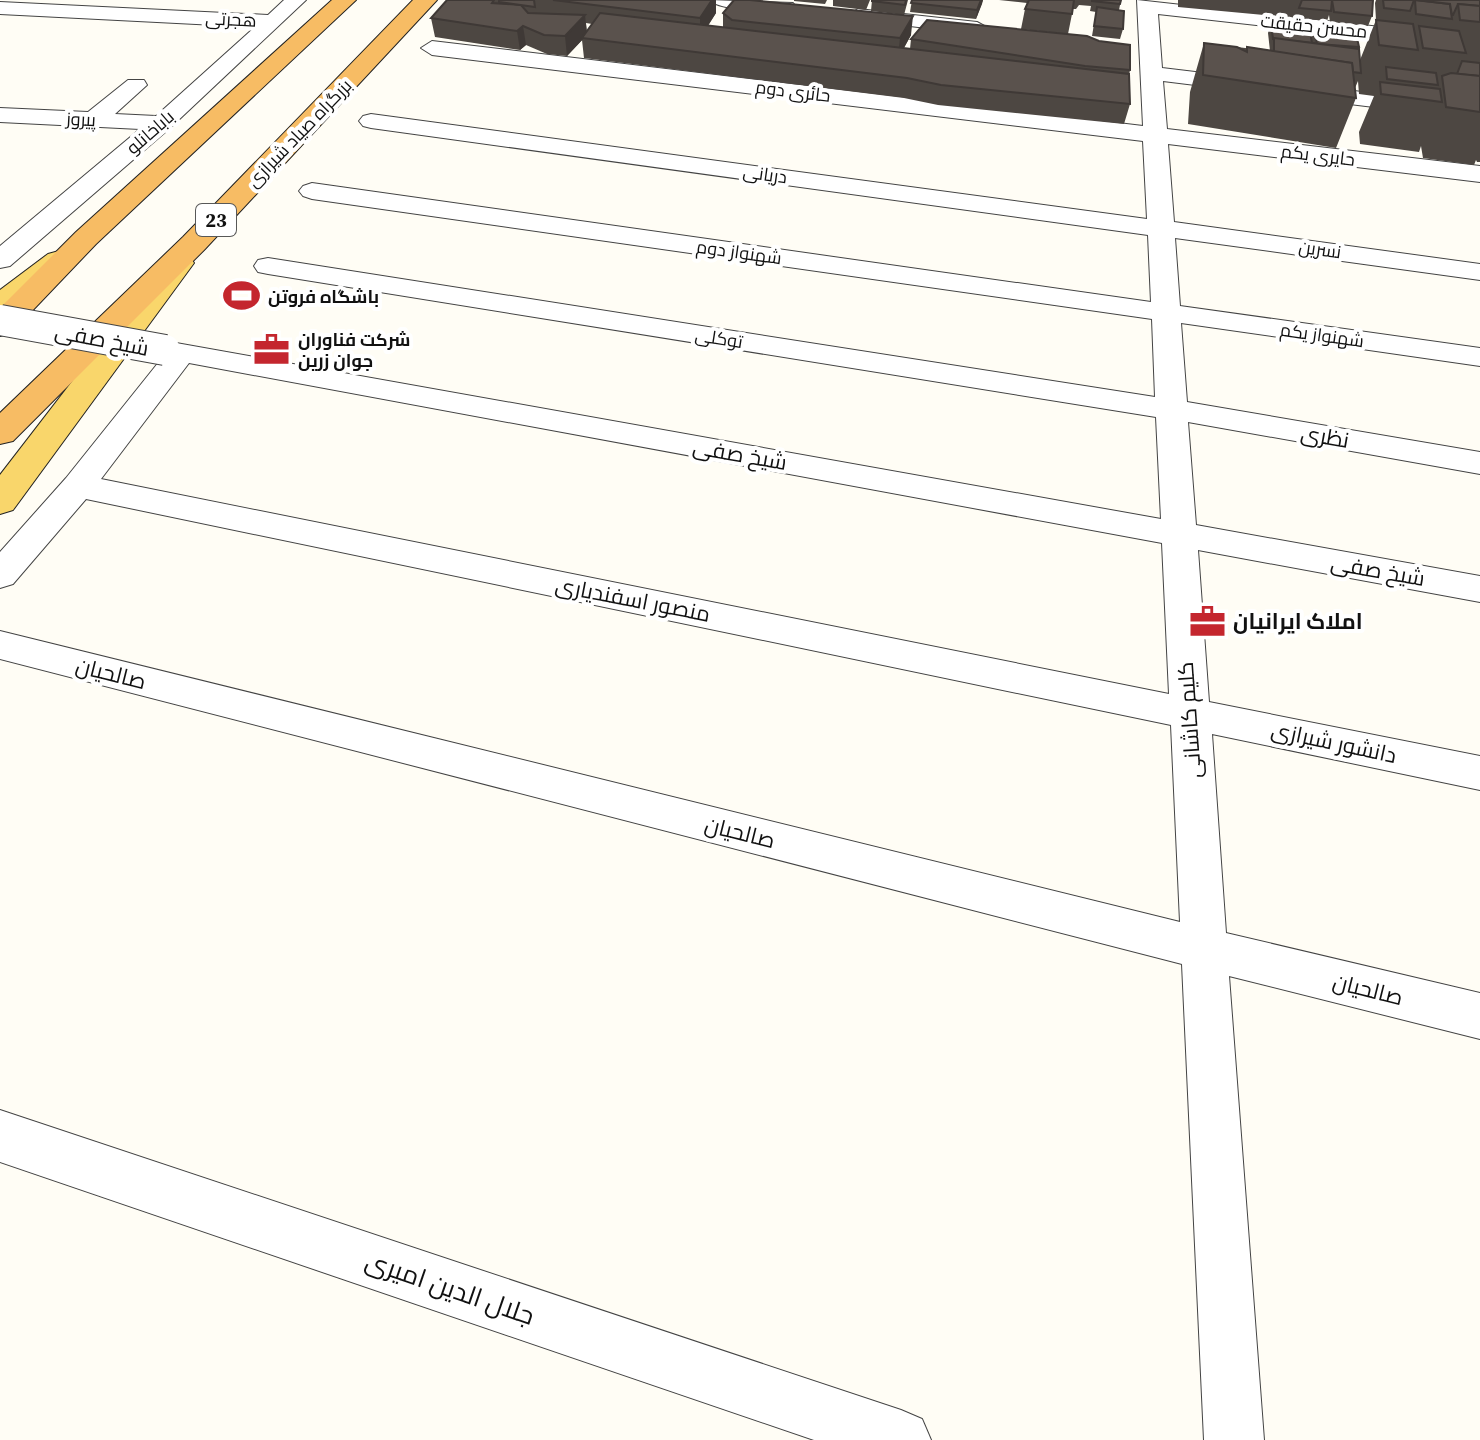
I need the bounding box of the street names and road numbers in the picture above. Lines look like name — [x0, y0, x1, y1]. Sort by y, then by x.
street label: هجرتی — [205, 5, 257, 33]
street label: محسن حقیقت — [1259, 8, 1369, 44]
street label: بزرگراه صیاد شیرازی — [241, 73, 357, 193]
street label: حائری دوم — [754, 74, 832, 108]
street label: باباخانلو — [121, 104, 179, 160]
street label: پیروز — [64, 106, 97, 132]
street label: حایری یکم — [1280, 138, 1356, 172]
street label: دریانی — [741, 159, 789, 189]
road number: 23 — [196, 204, 236, 236]
street label: شهنواز دوم — [695, 234, 783, 270]
street label: نسرین — [1297, 234, 1343, 264]
street label: شیخ صفی — [52, 315, 152, 363]
street label: شهنواز یکم — [1278, 317, 1366, 353]
street label: توکلی — [693, 322, 745, 354]
street label: نظری — [1298, 417, 1352, 455]
street label: شیخ صفی — [691, 431, 789, 477]
street label: شیخ صفی — [1329, 547, 1427, 593]
street label: منصور اسفندیاری — [553, 569, 713, 629]
street label: صالحیان — [73, 650, 149, 696]
street label: کلیم کاشانی — [1170, 661, 1209, 779]
street label: دانشور شیرازی — [1268, 714, 1400, 770]
street label: صالحیان — [702, 809, 778, 855]
street label: صالحیان — [1330, 966, 1406, 1012]
street label: جلال الدین امیری — [361, 1242, 539, 1334]

